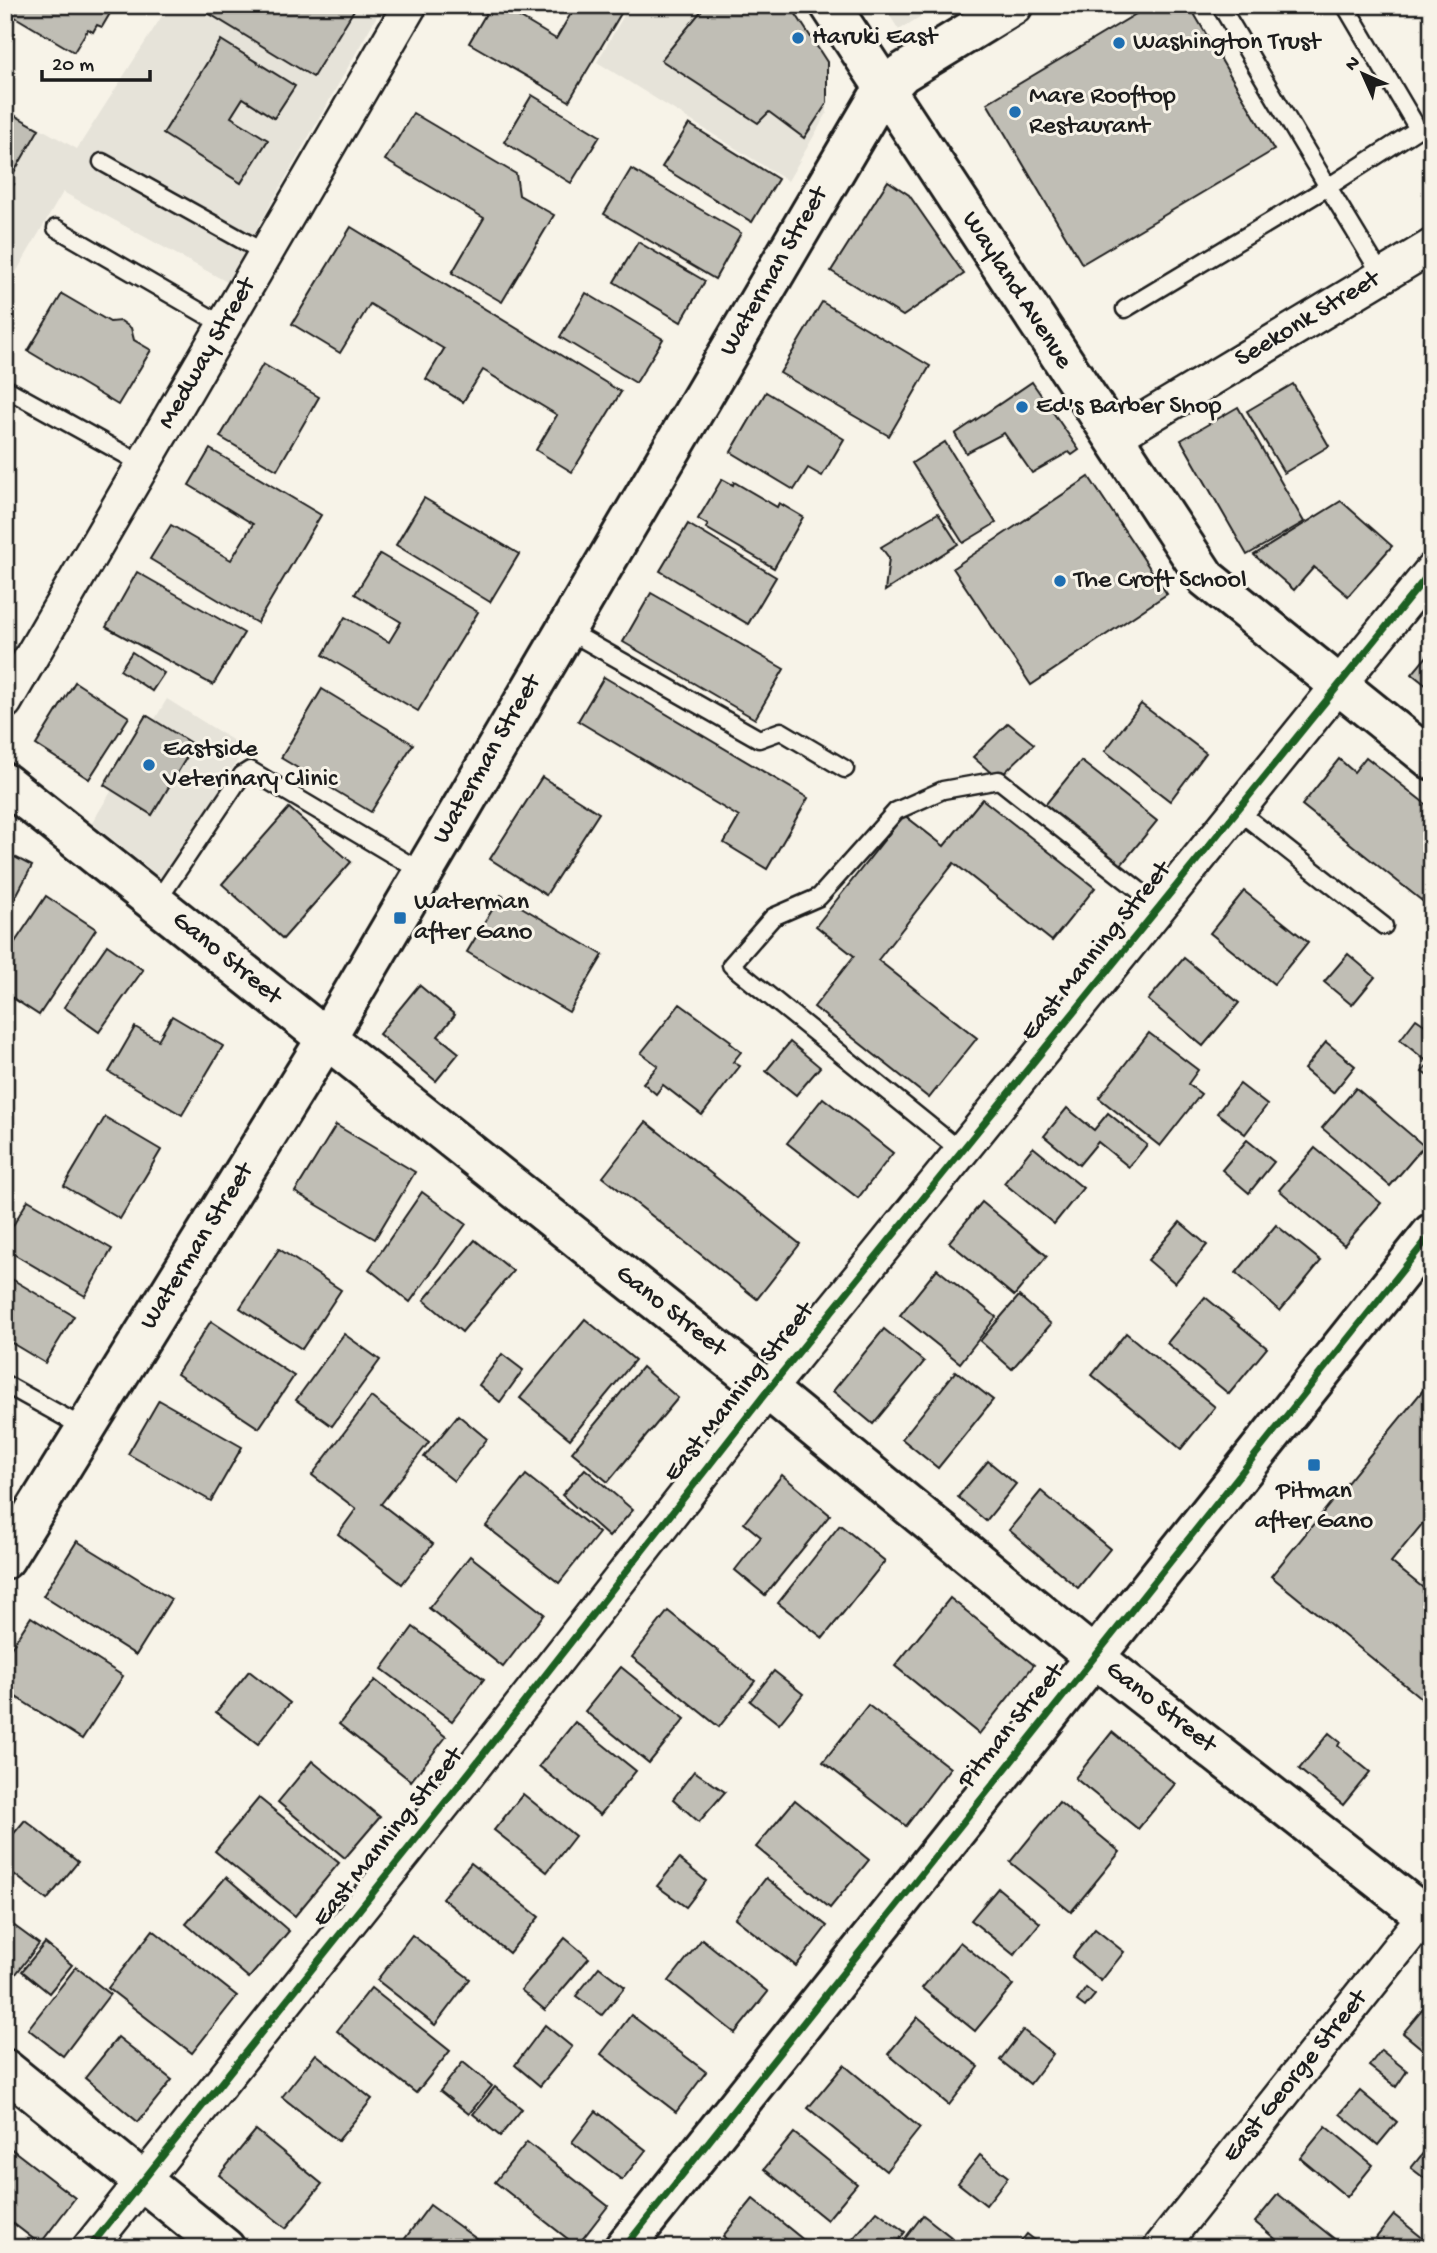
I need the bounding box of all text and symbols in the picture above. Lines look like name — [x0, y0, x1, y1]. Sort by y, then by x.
place label: Haruki East — [812, 23, 939, 54]
place label: Washington Trust — [1133, 28, 1322, 59]
marker: Haruki East — [790, 30, 806, 46]
marker: Washington Trust — [1111, 35, 1127, 51]
scale bar — [42, 38, 150, 82]
north arrow — [1328, 38, 1398, 108]
text: N — [1341, 52, 1366, 77]
text: 20 m — [52, 54, 94, 79]
place label: Mare Rooftop Restaurant — [1029, 82, 1176, 143]
marker: Mare Rooftop Restaurant — [1007, 104, 1023, 120]
street label: Waterman Street — [714, 180, 837, 362]
street label: Wayland Avenue — [954, 206, 1079, 376]
street label: Seekonk Street — [1230, 263, 1388, 375]
street label: Medway Street — [152, 271, 265, 435]
place label: Ed's Barber Shop — [1036, 392, 1222, 423]
marker: Ed's Barber Shop — [1014, 399, 1030, 415]
place label: The Croft School — [1072, 566, 1247, 597]
marker: The Croft School — [1052, 573, 1068, 589]
street label: Waterman Street — [427, 668, 550, 850]
place label: Eastside Veterinary Clinic — [162, 735, 338, 796]
marker: Eastside Veterinary Clinic — [141, 757, 157, 773]
street label: East Manning Street — [1015, 854, 1181, 1048]
place label: Waterman after Gano — [414, 888, 532, 949]
street label: Gano Street — [165, 905, 289, 1014]
marker: Waterman after Gano — [392, 910, 408, 926]
street label: Waterman Street — [134, 1156, 263, 1336]
street label: Gano Street — [608, 1259, 733, 1366]
street label: East Manning Street — [658, 1295, 824, 1489]
marker: Pitman after Gano — [1306, 1457, 1322, 1473]
place label: Pitman after Gano — [1255, 1477, 1373, 1538]
street label: Gano Street — [1098, 1655, 1223, 1762]
street label: Pitman Street — [952, 1657, 1073, 1796]
street label: East Manning Street — [307, 1740, 473, 1934]
street label: East George Street — [1217, 1983, 1377, 2170]

